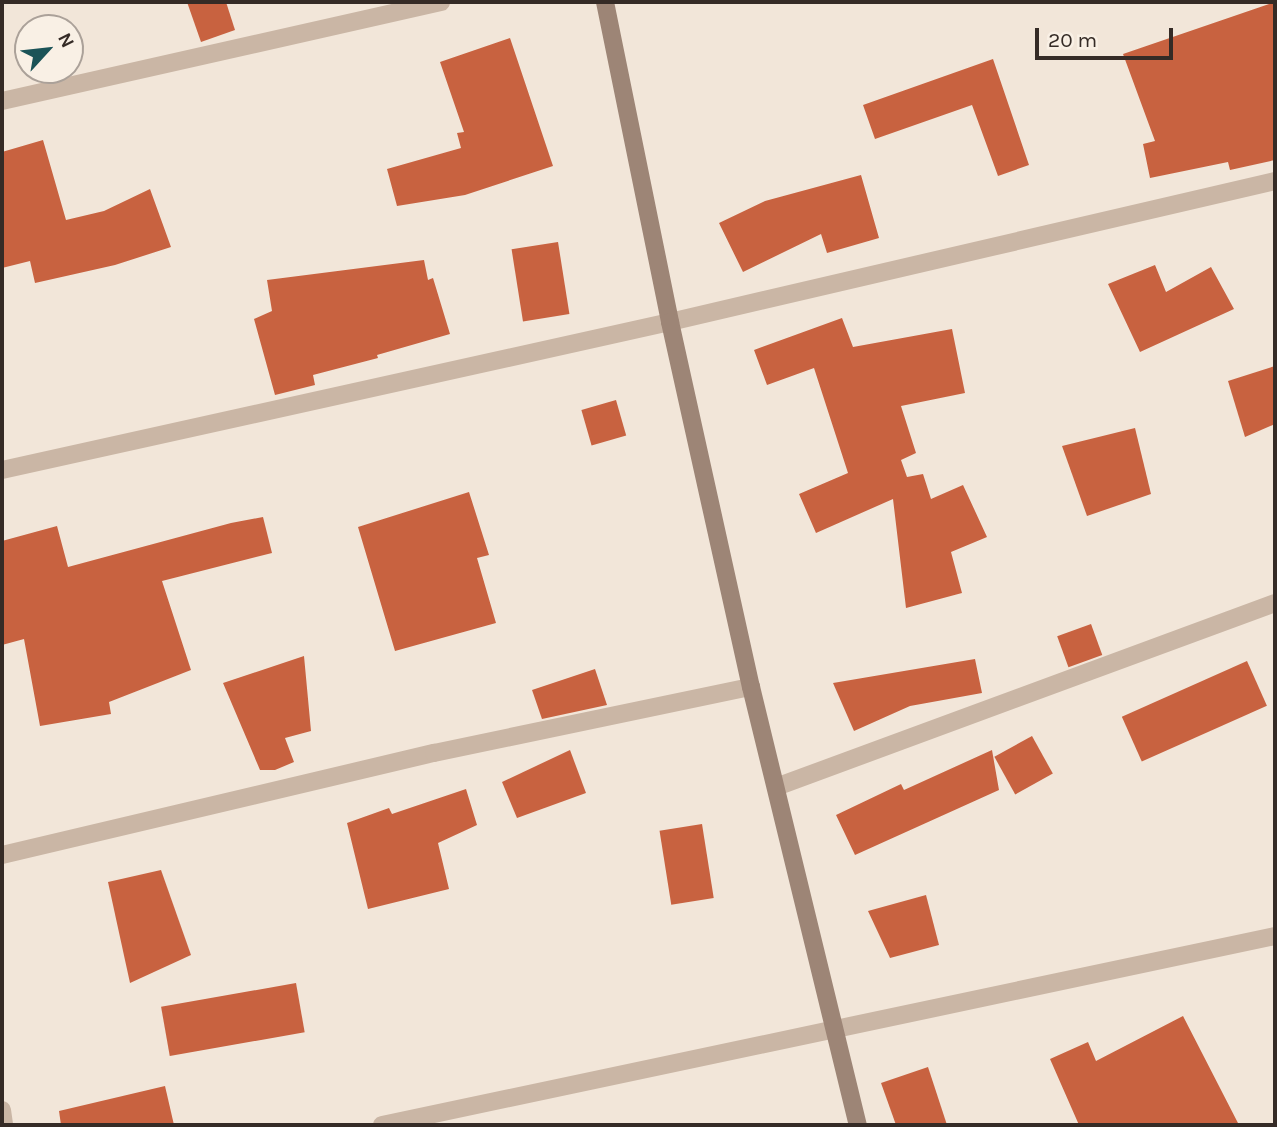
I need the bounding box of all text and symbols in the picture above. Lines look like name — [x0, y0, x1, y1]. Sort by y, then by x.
north arrow — [14, 14, 84, 84]
scale bar — [1039, 14, 1177, 58]
text: 20 m — [1048, 28, 1097, 52]
text: N — [53, 29, 79, 51]

